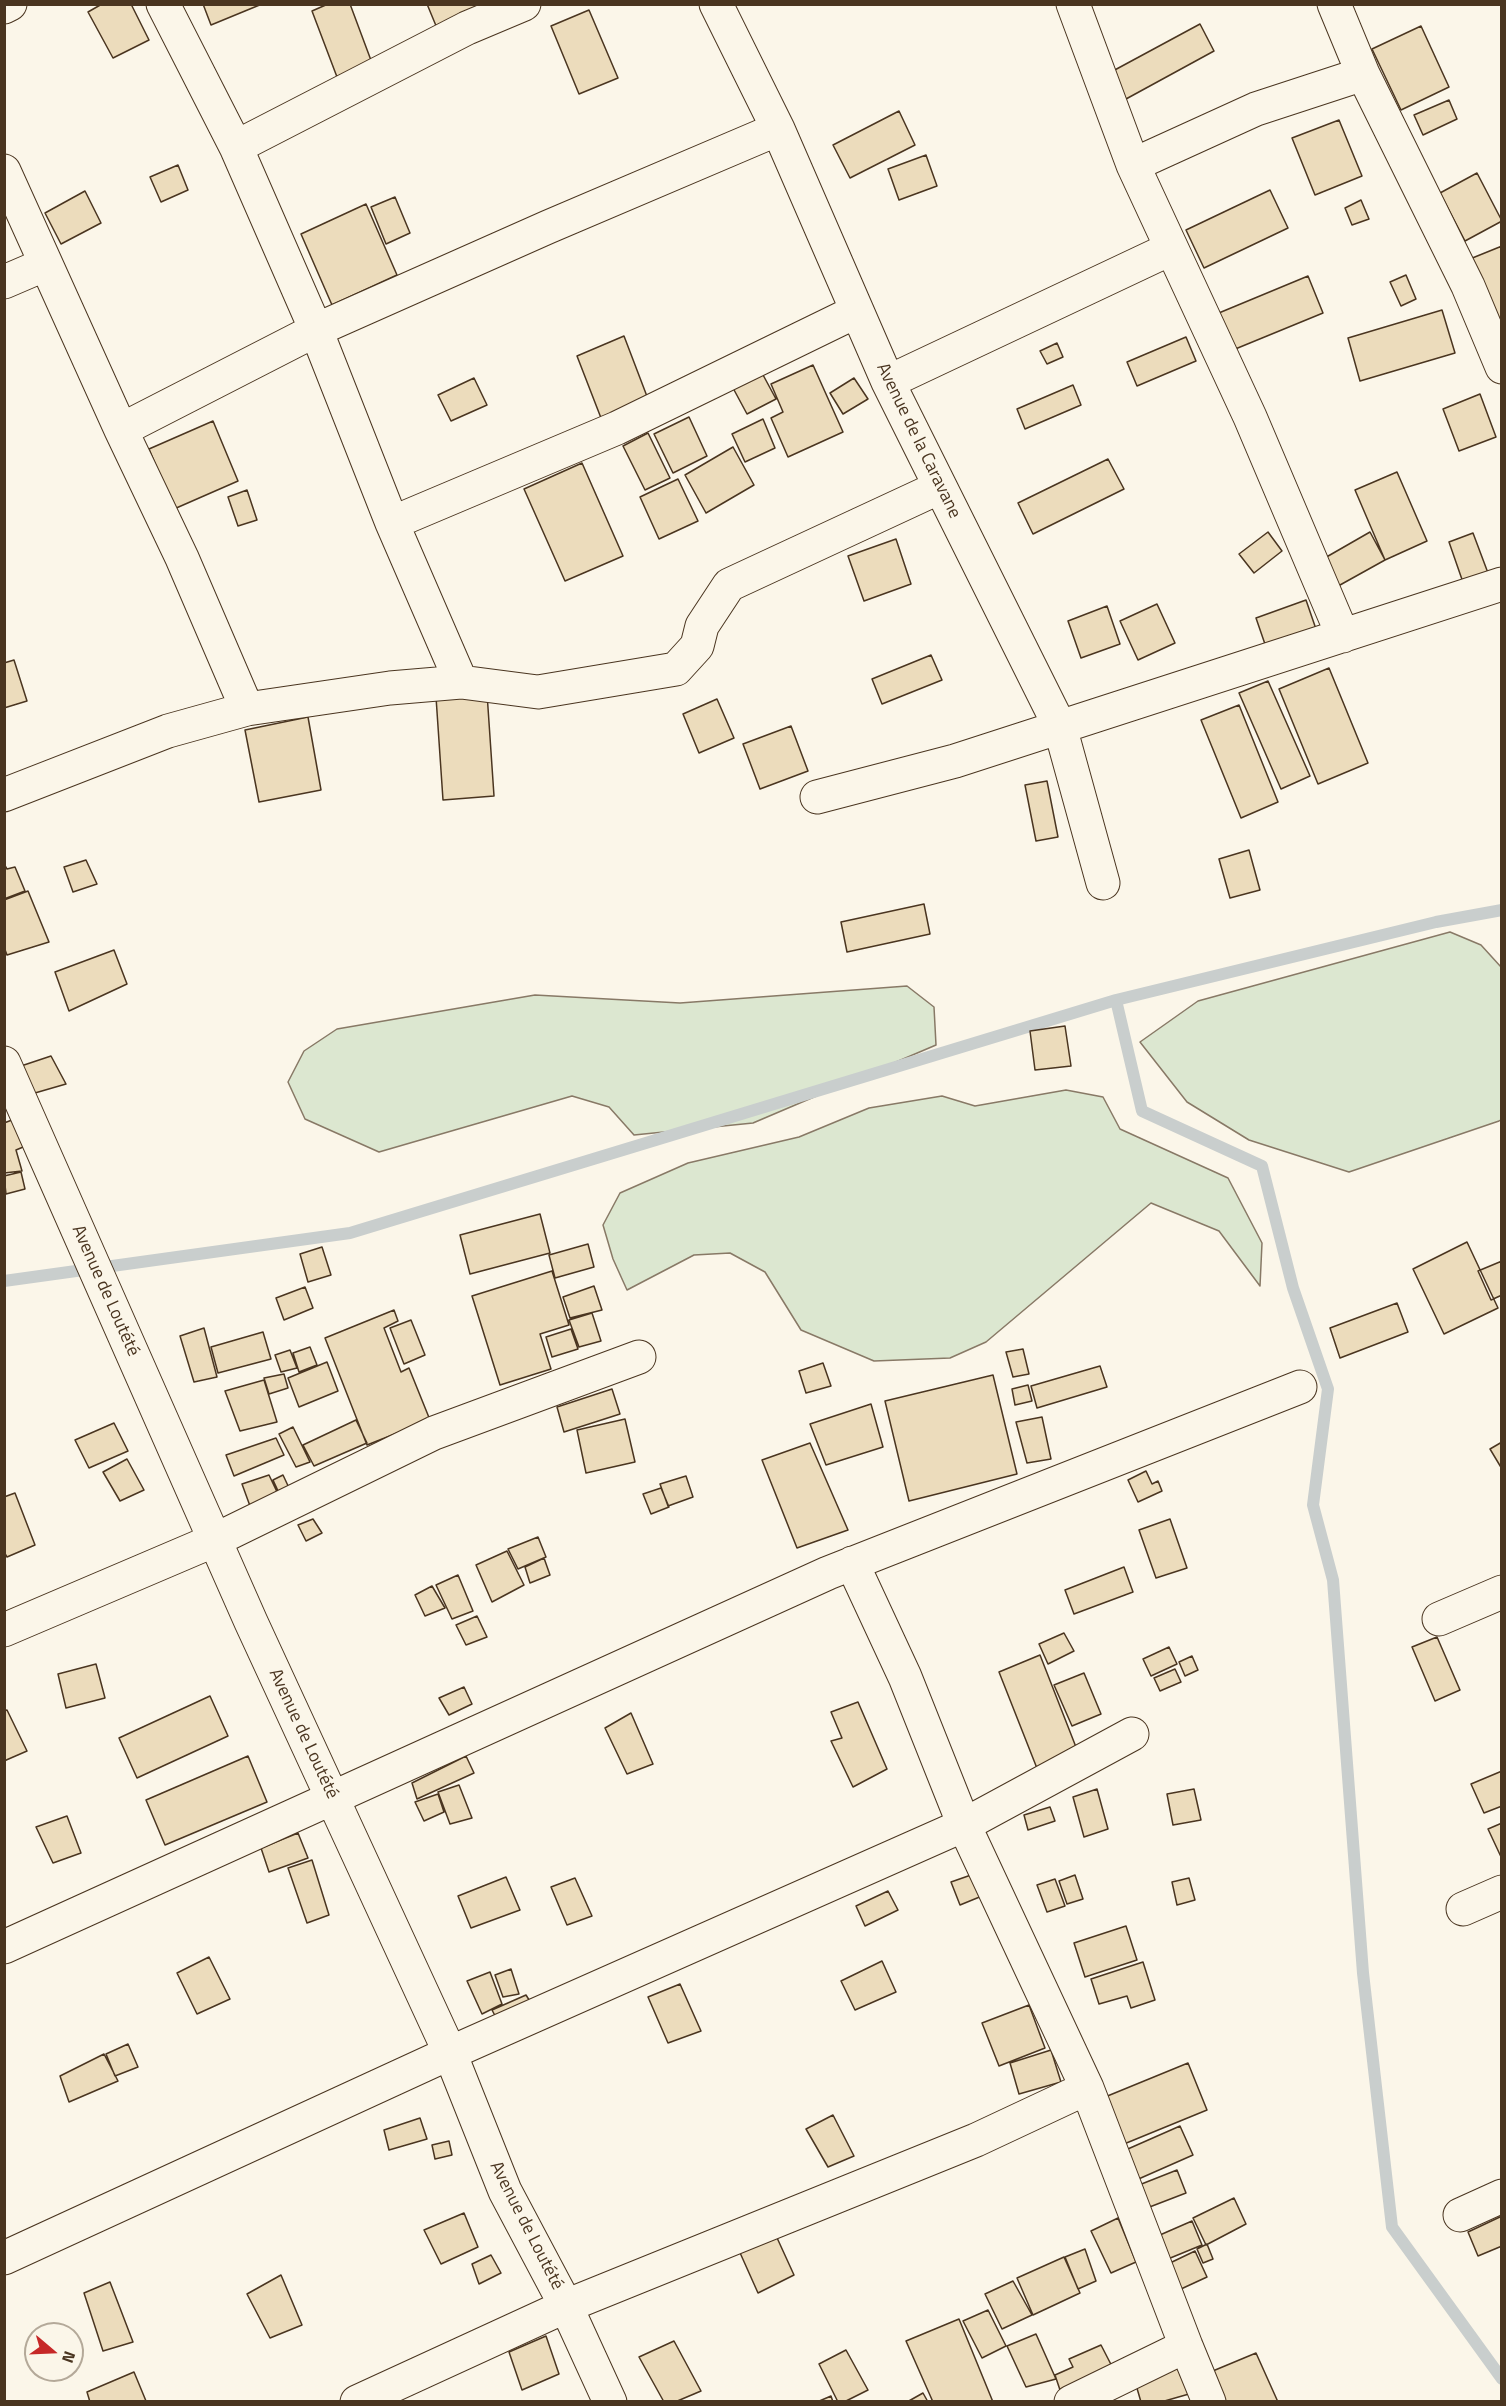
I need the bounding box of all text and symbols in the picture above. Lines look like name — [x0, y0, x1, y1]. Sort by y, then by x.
street label: Avenue de la Caravane — [871, 360, 965, 522]
street label: Avenue de Loutété — [66, 1222, 144, 1360]
street label: Avenue de Loutété — [263, 1665, 343, 1803]
street label: Avenue de Loutété — [484, 2158, 568, 2294]
north arrow — [24, 2322, 84, 2382]
text: N — [56, 2348, 82, 2366]

